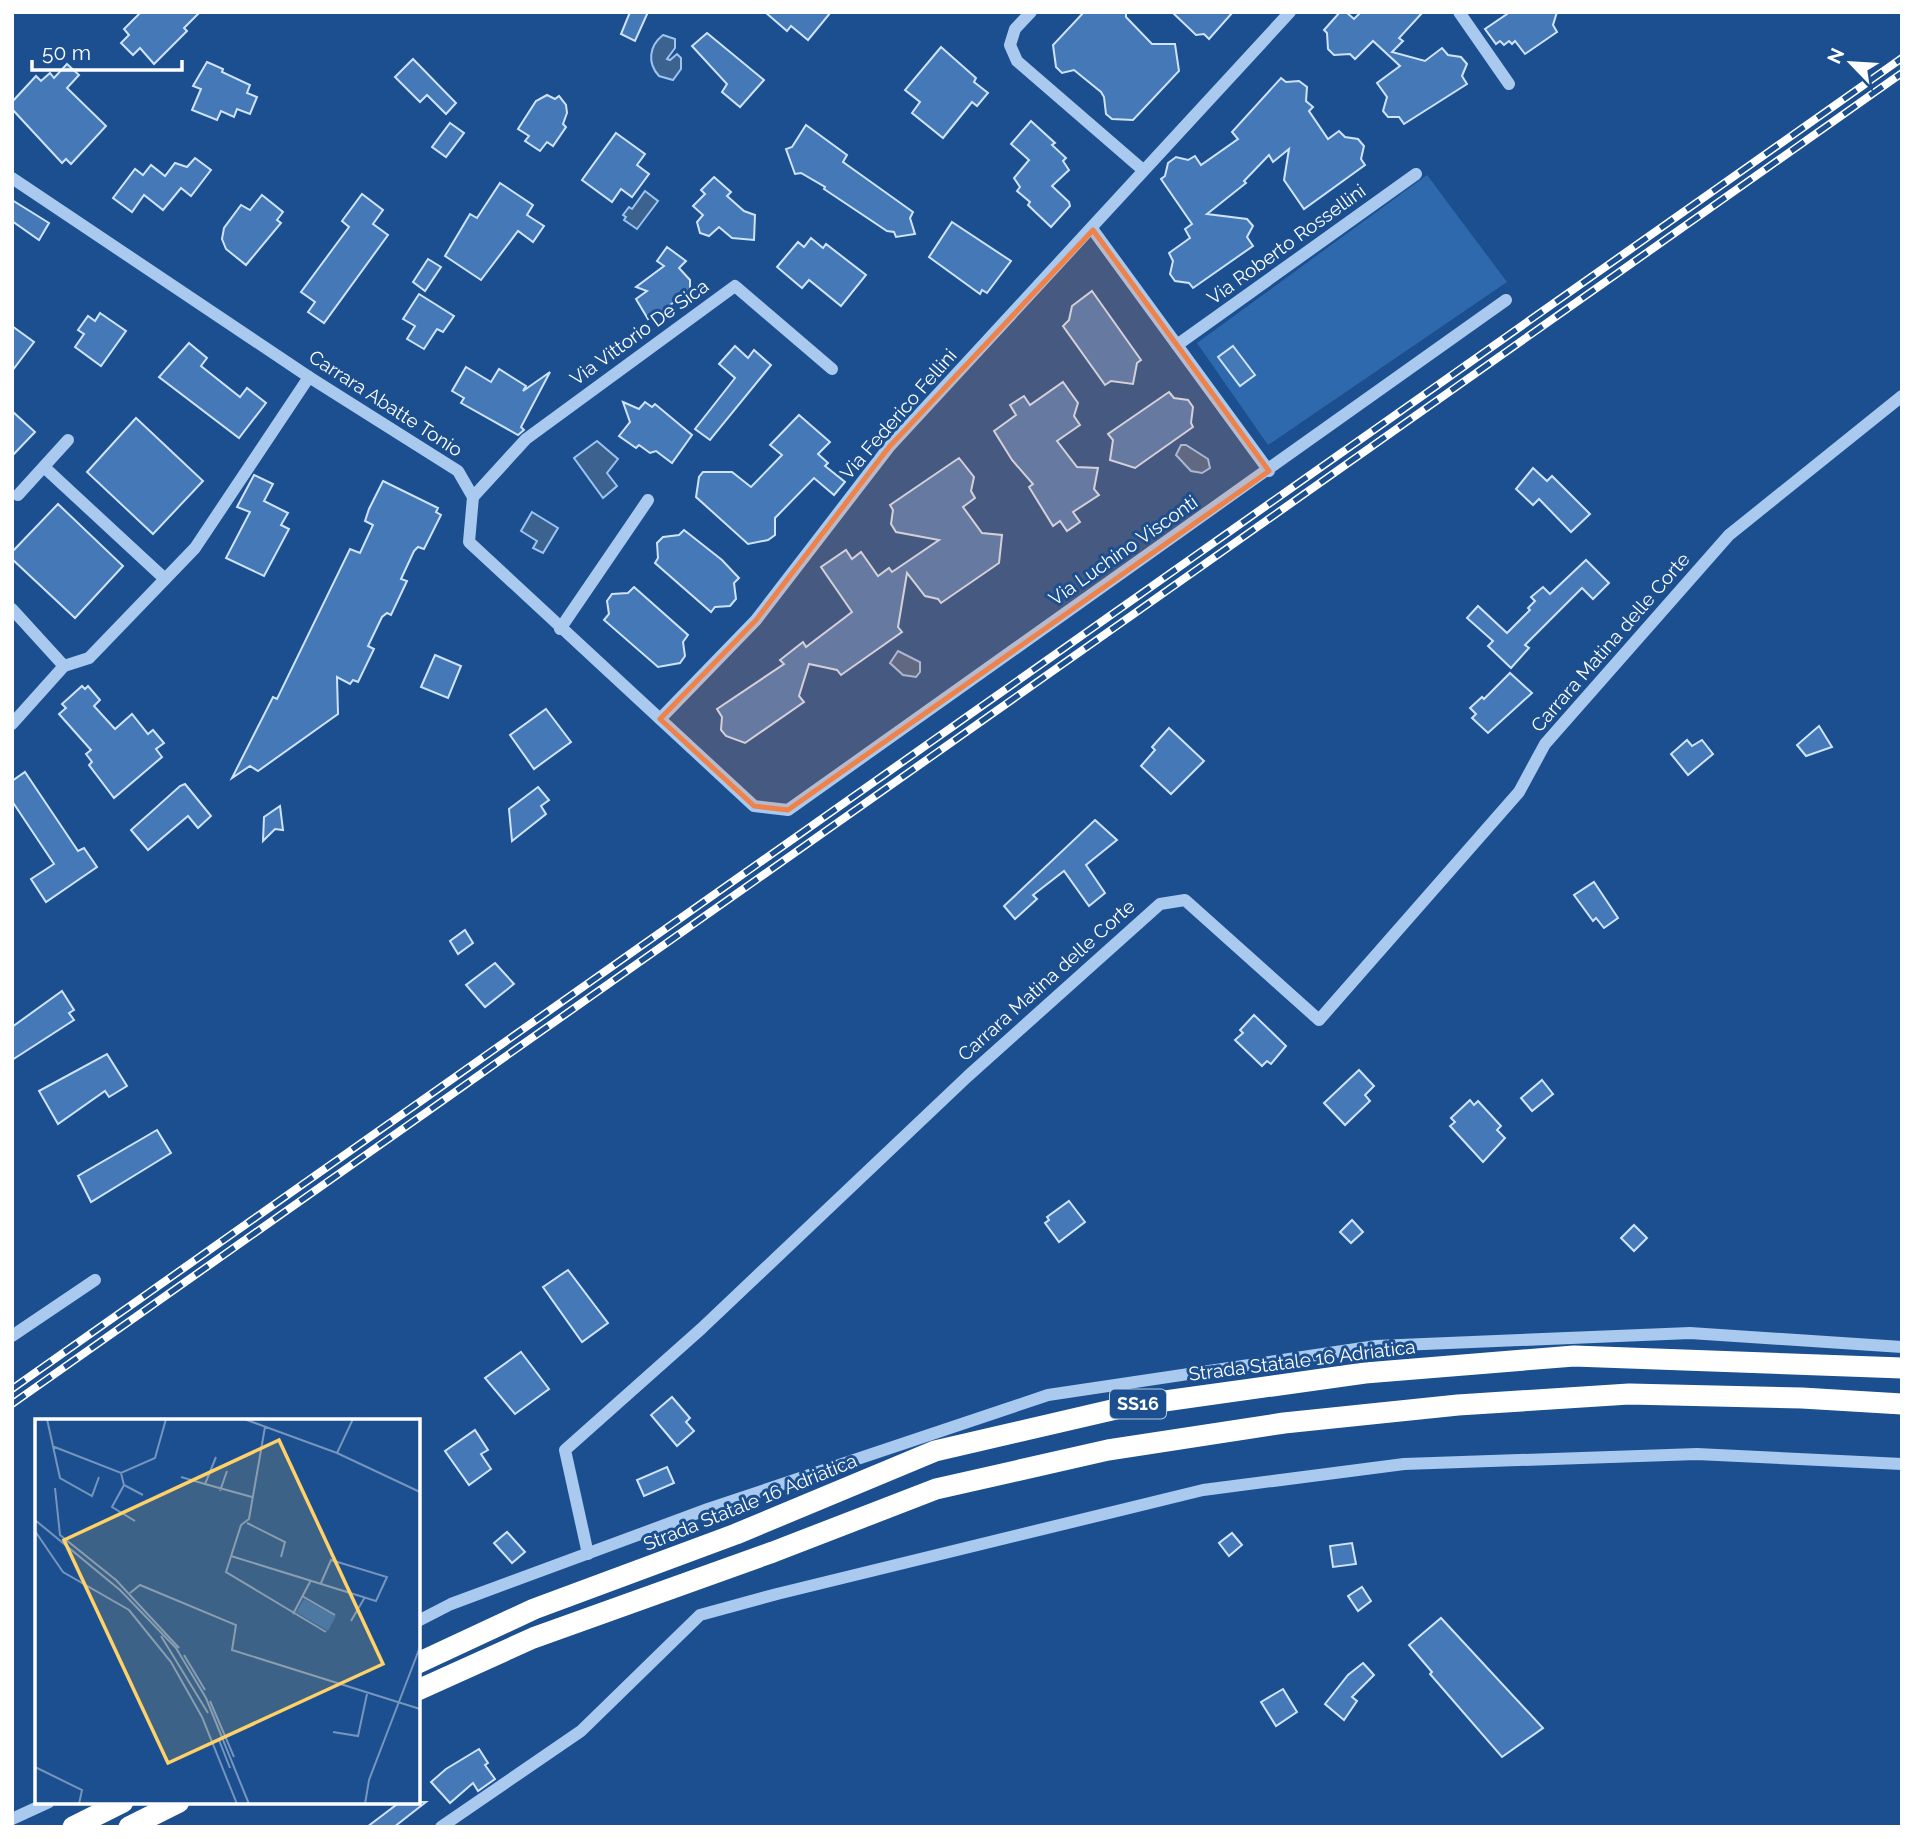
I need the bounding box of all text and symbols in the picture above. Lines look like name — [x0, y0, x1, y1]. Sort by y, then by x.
scale bar — [32, 28, 182, 72]
north arrow — [1816, 28, 1886, 98]
text: 50 m — [42, 40, 91, 65]
text: N — [1823, 45, 1849, 67]
street label: Via Roberto Rossellini — [1203, 179, 1369, 309]
street label: Via Vittorio De Sica — [566, 274, 712, 390]
street label: Via Federico Fellini — [835, 344, 961, 484]
street label: Carrara Abatte Tonio — [305, 345, 467, 461]
street label: Via Luchino Visconti — [1045, 490, 1201, 610]
street label: Carrara Matina delle Corte — [1526, 548, 1694, 736]
street label: Carrara Matina delle Corte — [953, 895, 1139, 1065]
street label: Strada Statale 16 Adriatica — [1187, 1335, 1417, 1385]
road number: SS16 — [1110, 1390, 1166, 1419]
inset map — [35, 1419, 420, 1804]
street label: Strada Statale 16 Adriatica — [640, 1449, 860, 1555]

